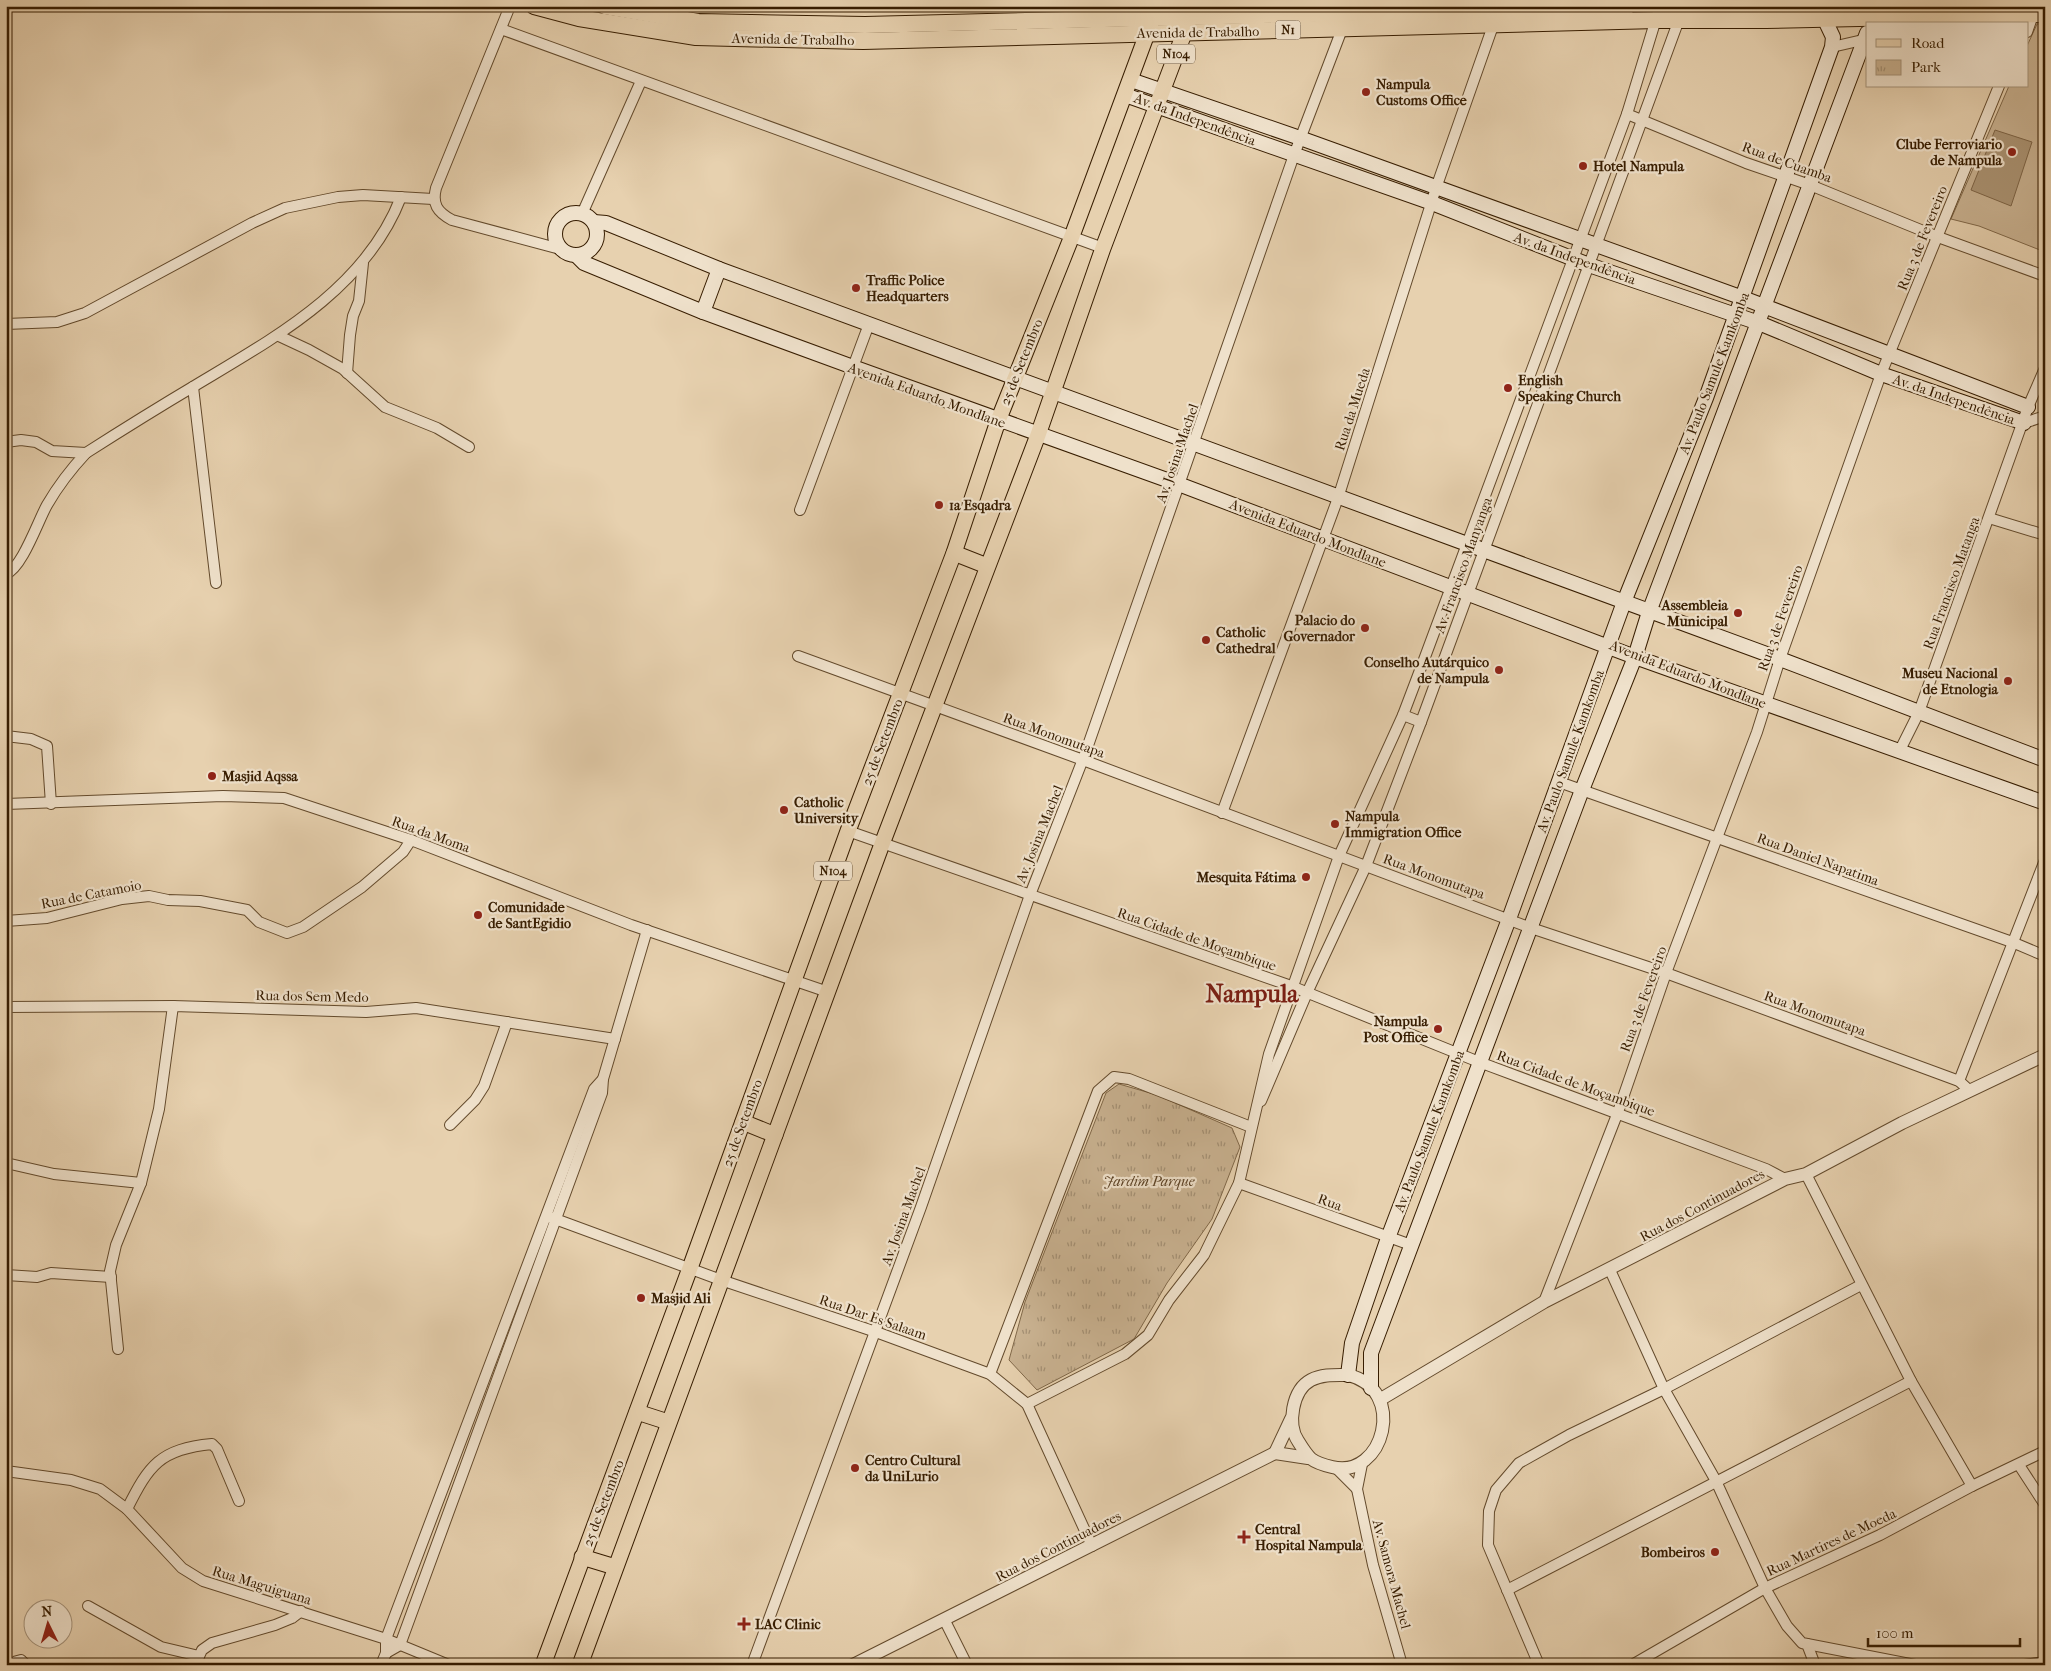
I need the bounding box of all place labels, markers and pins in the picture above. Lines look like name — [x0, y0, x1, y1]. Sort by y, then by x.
place label: Nampula Customs Office — [1376, 76, 1467, 109]
marker: Nampula Customs Office — [1360, 86, 1372, 98]
place label: Clube Ferroviario de Nampula — [1896, 136, 2003, 169]
marker: Clube Ferroviario de Nampula — [2006, 146, 2018, 158]
place label: Hotel Nampula — [1593, 158, 1684, 175]
marker: Hotel Nampula — [1577, 160, 1589, 172]
place label: Traffic Police Headquarters — [865, 272, 949, 305]
marker: Traffic Police Headquarters — [850, 282, 862, 294]
place label: English Speaking Church — [1518, 372, 1622, 405]
marker: English Speaking Church — [1502, 382, 1514, 394]
place label: 1a Esqadra — [949, 497, 1011, 514]
marker: 1a Esqadra — [933, 499, 945, 511]
place label: Assembleia Municipal — [1661, 597, 1729, 630]
marker: Assembleia Municipal — [1732, 607, 1744, 619]
place label: Palacio do Governador — [1283, 612, 1356, 645]
marker: Palacio do Governador — [1359, 622, 1371, 634]
place label: Catholic Cathedral — [1216, 624, 1276, 657]
marker: Catholic Cathedral — [1200, 634, 1212, 646]
place label: Conselho Autárquico de Nampula — [1364, 654, 1490, 687]
marker: Conselho Autárquico de Nampula — [1493, 664, 1505, 676]
place label: Museu Nacional de Etnologia — [1901, 665, 1999, 698]
marker: Museu Nacional de Etnologia — [2002, 675, 2014, 687]
place label: Masjid Aqssa — [221, 768, 298, 785]
marker: Masjid Aqssa — [206, 770, 218, 782]
place label: Catholic University — [793, 794, 860, 827]
marker: Catholic University — [778, 804, 790, 816]
place label: Nampula Immigration Office — [1345, 808, 1461, 841]
marker: Nampula Immigration Office — [1329, 818, 1341, 830]
place label: Mesquita Fátima — [1195, 869, 1297, 886]
marker: Mesquita Fátima — [1300, 871, 1312, 883]
place label: Comunidade de SantEgidio — [488, 899, 571, 932]
marker: Comunidade de SantEgidio — [472, 909, 484, 921]
place label: Nampula Post Office — [1363, 1013, 1429, 1046]
marker: Nampula Post Office — [1432, 1023, 1444, 1035]
place label: Masjid Ali — [650, 1290, 712, 1307]
marker: Masjid Ali — [635, 1292, 647, 1304]
place label: Centro Cultural da UniLurio — [865, 1452, 961, 1485]
marker: Centro Cultural da UniLurio — [849, 1462, 861, 1474]
place label: Central Hospital Nampula — [1255, 1521, 1363, 1554]
marker: Central Hospital Nampula — [1237, 1530, 1251, 1544]
place label: Bombeiros — [1641, 1544, 1706, 1561]
marker: Bombeiros — [1709, 1546, 1721, 1558]
place label: LAC Clinic — [755, 1616, 821, 1633]
marker: LAC Clinic — [737, 1617, 751, 1631]

